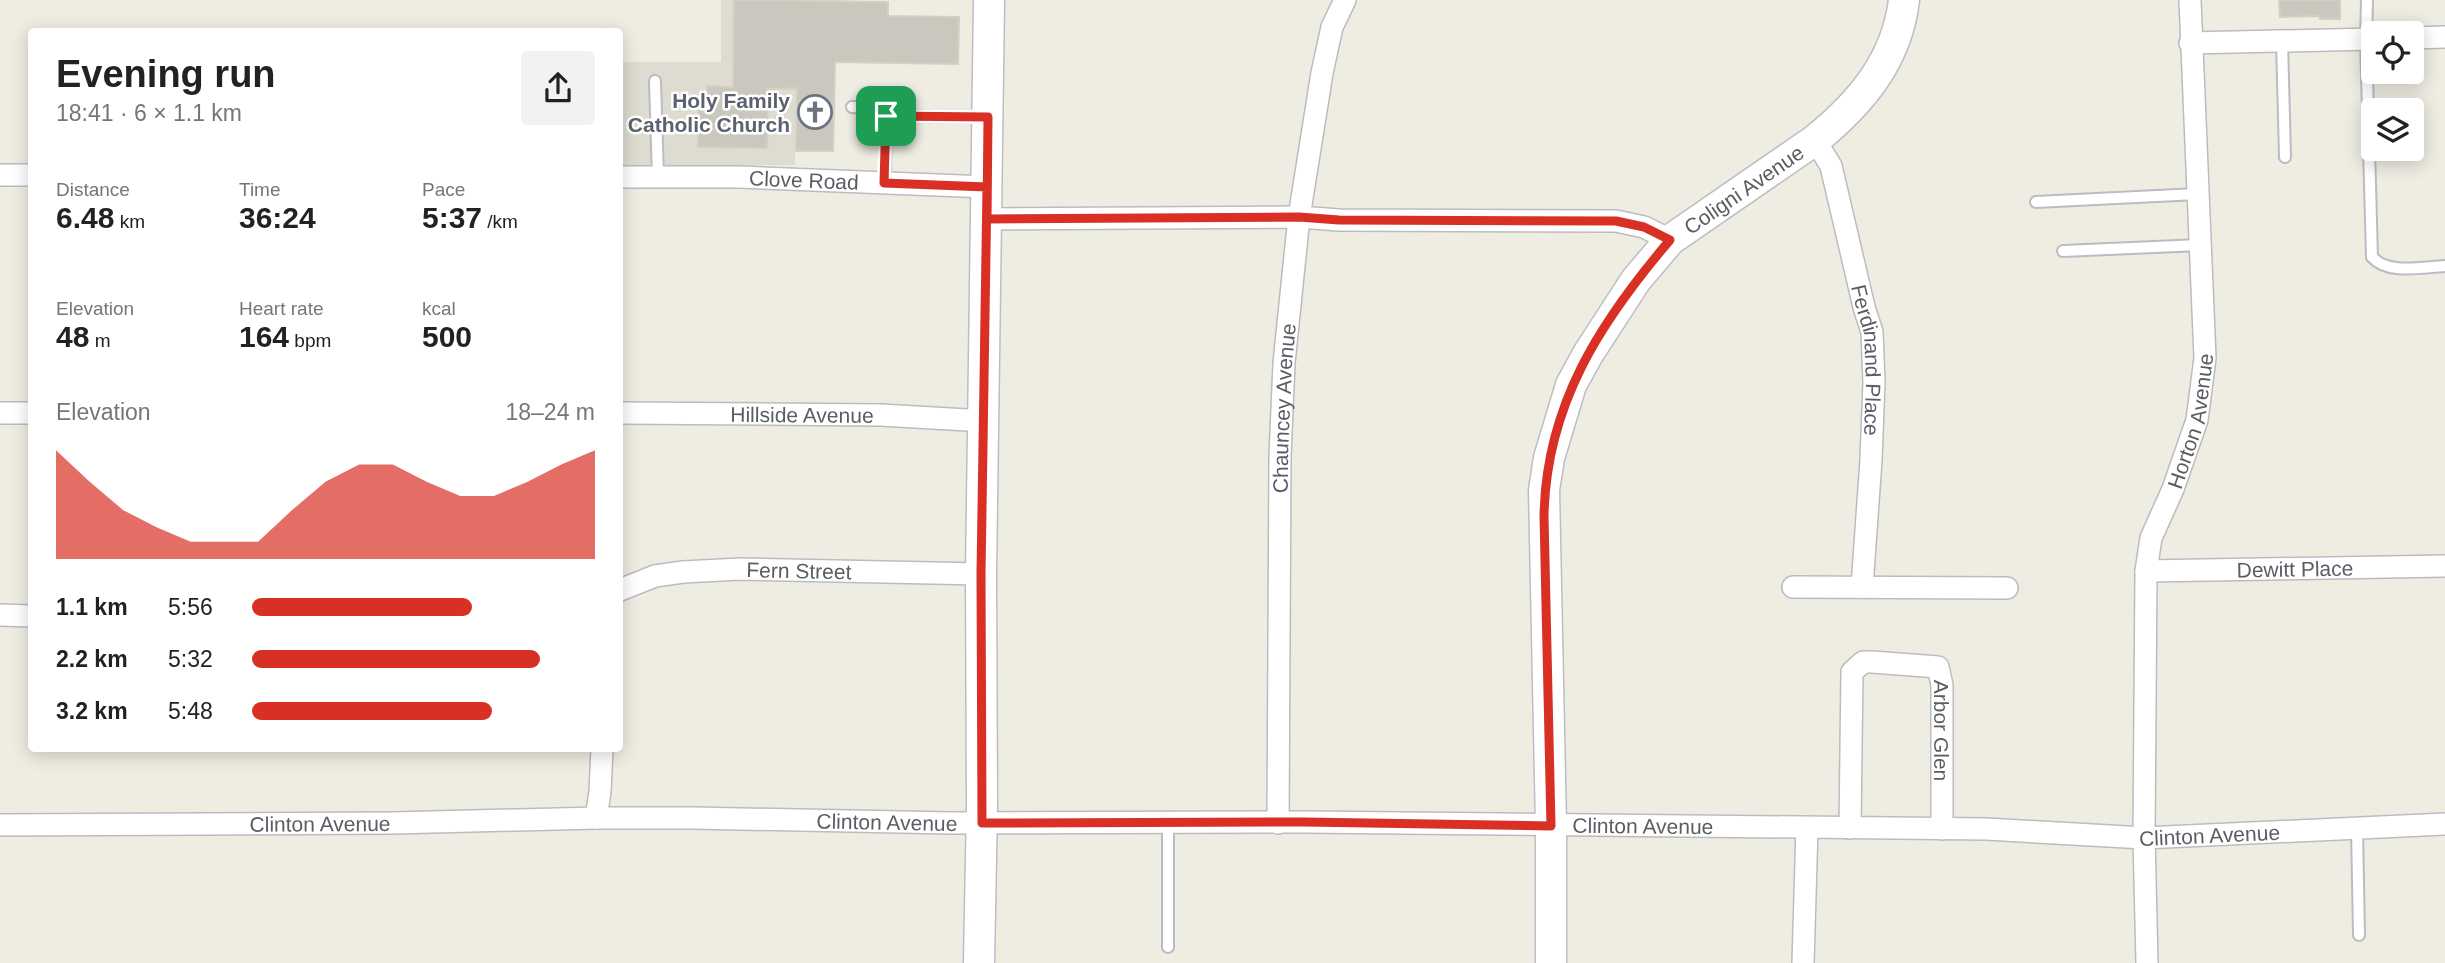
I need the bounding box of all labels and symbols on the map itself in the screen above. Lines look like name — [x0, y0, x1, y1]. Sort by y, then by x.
pin — [856, 86, 916, 146]
place label: Holy Family Catholic Church — [628, 89, 790, 136]
church icon: Holy Family Catholic Church — [796, 93, 834, 131]
street label: Coligni Avenue — [1679, 140, 1808, 238]
street label: Clove Road — [749, 166, 859, 193]
street label: Ferdinand Place — [1848, 282, 1886, 436]
street label: Chauncey Avenue — [1268, 322, 1300, 493]
street label: Horton Avenue — [2163, 352, 2217, 491]
street label: Hillside Avenue — [730, 402, 874, 426]
street label: Dewitt Place — [2236, 556, 2354, 581]
street label: Fern Street — [746, 558, 852, 583]
street label: Arbor Glen — [1931, 680, 1954, 781]
street label: Clinton Avenue — [816, 809, 957, 835]
street label: Clinton Avenue — [249, 812, 391, 835]
street label: Clinton Avenue — [1572, 813, 1713, 838]
street label: Clinton Avenue — [2139, 820, 2280, 850]

